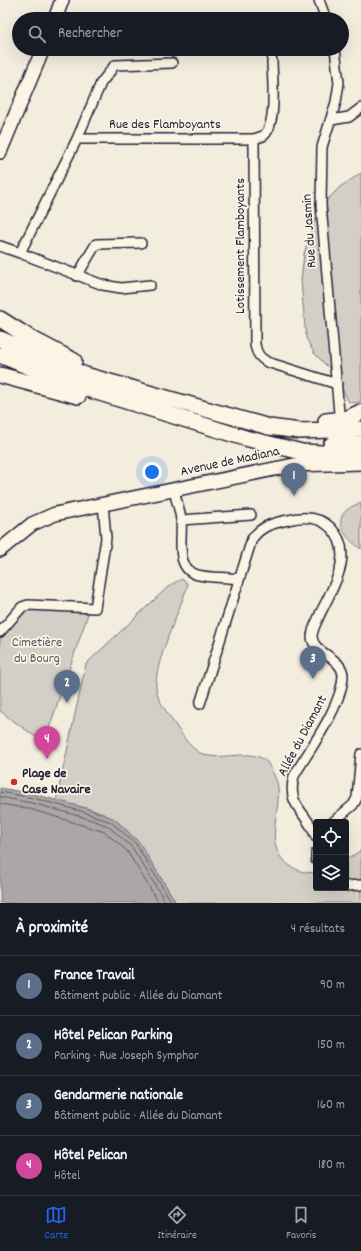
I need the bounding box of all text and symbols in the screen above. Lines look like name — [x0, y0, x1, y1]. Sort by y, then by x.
search box — [12, 12, 349, 56]
icon: search — [26, 23, 48, 45]
text: Rechercher — [58, 23, 122, 45]
street label: Rue des Flamboyants — [109, 115, 221, 135]
street label: Lotissement Flamboyants — [231, 178, 251, 314]
street label: Rue du Jasmin — [297, 193, 323, 269]
street label: Avenue de Madiana — [179, 442, 282, 482]
your location — [142, 462, 162, 482]
pin: 1 — [281, 463, 307, 496]
park label: Cimetière du Bourg — [12, 633, 62, 669]
pin: 3 — [300, 646, 326, 679]
pin: 2 — [54, 670, 80, 703]
street label: Allée du Diamant — [273, 692, 333, 780]
pin: 4 — [34, 726, 60, 759]
place label: Plage de Case Navaire — [22, 764, 91, 800]
marker: Plage de Case Navaire — [9, 777, 19, 787]
map controls — [313, 819, 349, 891]
button: locate — [313, 819, 349, 855]
button: layers — [313, 855, 349, 891]
text: À proximité — [16, 917, 88, 941]
text: 4 résultats — [291, 920, 345, 939]
text: France Travail — [54, 965, 135, 987]
text: 1 — [28, 976, 30, 995]
text: 90 m — [320, 976, 345, 995]
text: Bâtiment public · Allée du Diamant — [54, 987, 222, 1006]
text: Hôtel Pelican Parking — [54, 1025, 172, 1047]
text: 2 — [26, 1036, 32, 1055]
text: 150 m — [317, 1036, 345, 1055]
text: Parking · Rue Joseph Symphor — [54, 1047, 199, 1066]
text: Gendarmerie nationale — [54, 1085, 183, 1107]
text: 3 — [26, 1096, 32, 1115]
text: 160 m — [317, 1096, 345, 1115]
text: Bâtiment public · Allée du Diamant — [54, 1107, 222, 1126]
text: Hôtel Pelican — [54, 1145, 127, 1167]
text: 4 — [26, 1156, 32, 1175]
text: 180 m — [318, 1156, 345, 1175]
text: Hôtel — [54, 1167, 80, 1186]
tab: Carte — [45, 1204, 68, 1244]
tab: Itinéraire — [157, 1204, 197, 1244]
tab: Favoris — [286, 1204, 316, 1244]

